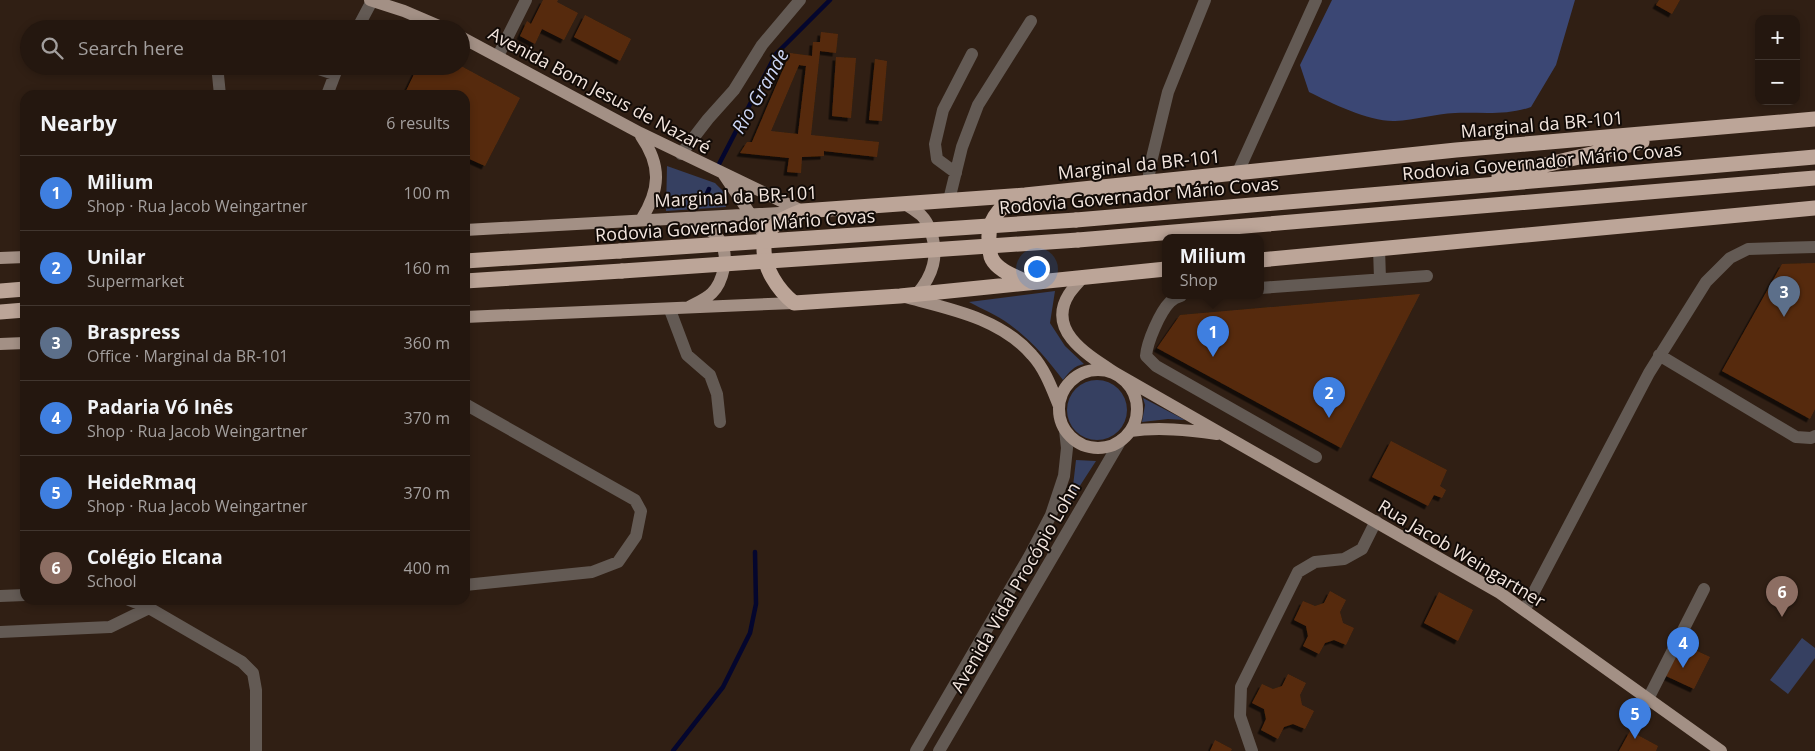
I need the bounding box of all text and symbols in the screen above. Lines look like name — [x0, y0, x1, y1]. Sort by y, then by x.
map controls — [1755, 15, 1800, 105]
button: + — [1755, 15, 1800, 60]
search box — [20, 20, 470, 75]
street label: Avenida Bom Jesus de Nazaré — [485, 21, 715, 159]
icon: search — [38, 34, 66, 62]
text: Search here — [78, 35, 184, 61]
water label: Rio Grande — [725, 44, 795, 138]
button: − — [1755, 60, 1800, 105]
street label: Marginal da BR-101 — [1460, 105, 1624, 143]
text: Nearby — [40, 109, 117, 137]
text: 6 results — [386, 112, 450, 134]
street label: Rodovia Governador Mário Covas — [1401, 137, 1683, 185]
street label: Marginal da BR-101 — [1057, 144, 1221, 184]
text: Milium — [87, 169, 153, 195]
street label: Rodovia Governador Mário Covas — [998, 171, 1280, 219]
street label: Marginal da BR-101 — [654, 180, 818, 212]
text: 1 — [51, 182, 61, 204]
text: 100 m — [404, 182, 450, 204]
text: Shop · Rua Jacob Weingartner — [87, 195, 307, 217]
street label: Rodovia Governador Mário Covas — [594, 203, 876, 247]
popup — [1162, 234, 1264, 299]
text: Milium — [1180, 243, 1246, 269]
text: Unilar — [87, 244, 146, 270]
your location — [1024, 256, 1050, 282]
text: 2 — [51, 257, 61, 279]
text: 160 m — [404, 257, 450, 279]
text: Shop — [1180, 269, 1218, 291]
text: Supermarket — [87, 270, 184, 292]
pin: 3 — [1768, 276, 1800, 317]
pin: 1 — [1197, 316, 1229, 357]
text: Braspress — [87, 319, 180, 345]
text: 3 — [51, 332, 61, 354]
text: 360 m — [404, 332, 450, 354]
text: Office · Marginal da BR-101 — [87, 345, 289, 367]
pin: 2 — [1313, 377, 1345, 418]
text: Padaria Vó Inês — [87, 394, 233, 420]
text: 4 — [51, 407, 61, 429]
text: 370 m — [404, 407, 450, 429]
text: Shop · Rua Jacob Weingartner — [87, 420, 307, 442]
text: HeideRmaq — [87, 469, 197, 495]
street label: Avenida Vidal Procópio Lohn — [945, 477, 1085, 697]
text: 5 — [51, 482, 61, 504]
text: 370 m — [404, 482, 450, 504]
street label: Rua Jacob Weingartner — [1374, 493, 1551, 613]
text: Shop · Rua Jacob Weingartner — [87, 495, 307, 517]
text: Colégio Elcana — [87, 544, 223, 570]
text: 6 — [51, 557, 61, 579]
text: 400 m — [404, 557, 450, 579]
text: School — [87, 570, 137, 592]
pin: 6 — [1766, 576, 1798, 617]
pin: 4 — [1667, 627, 1699, 668]
pin: 5 — [1619, 698, 1651, 739]

